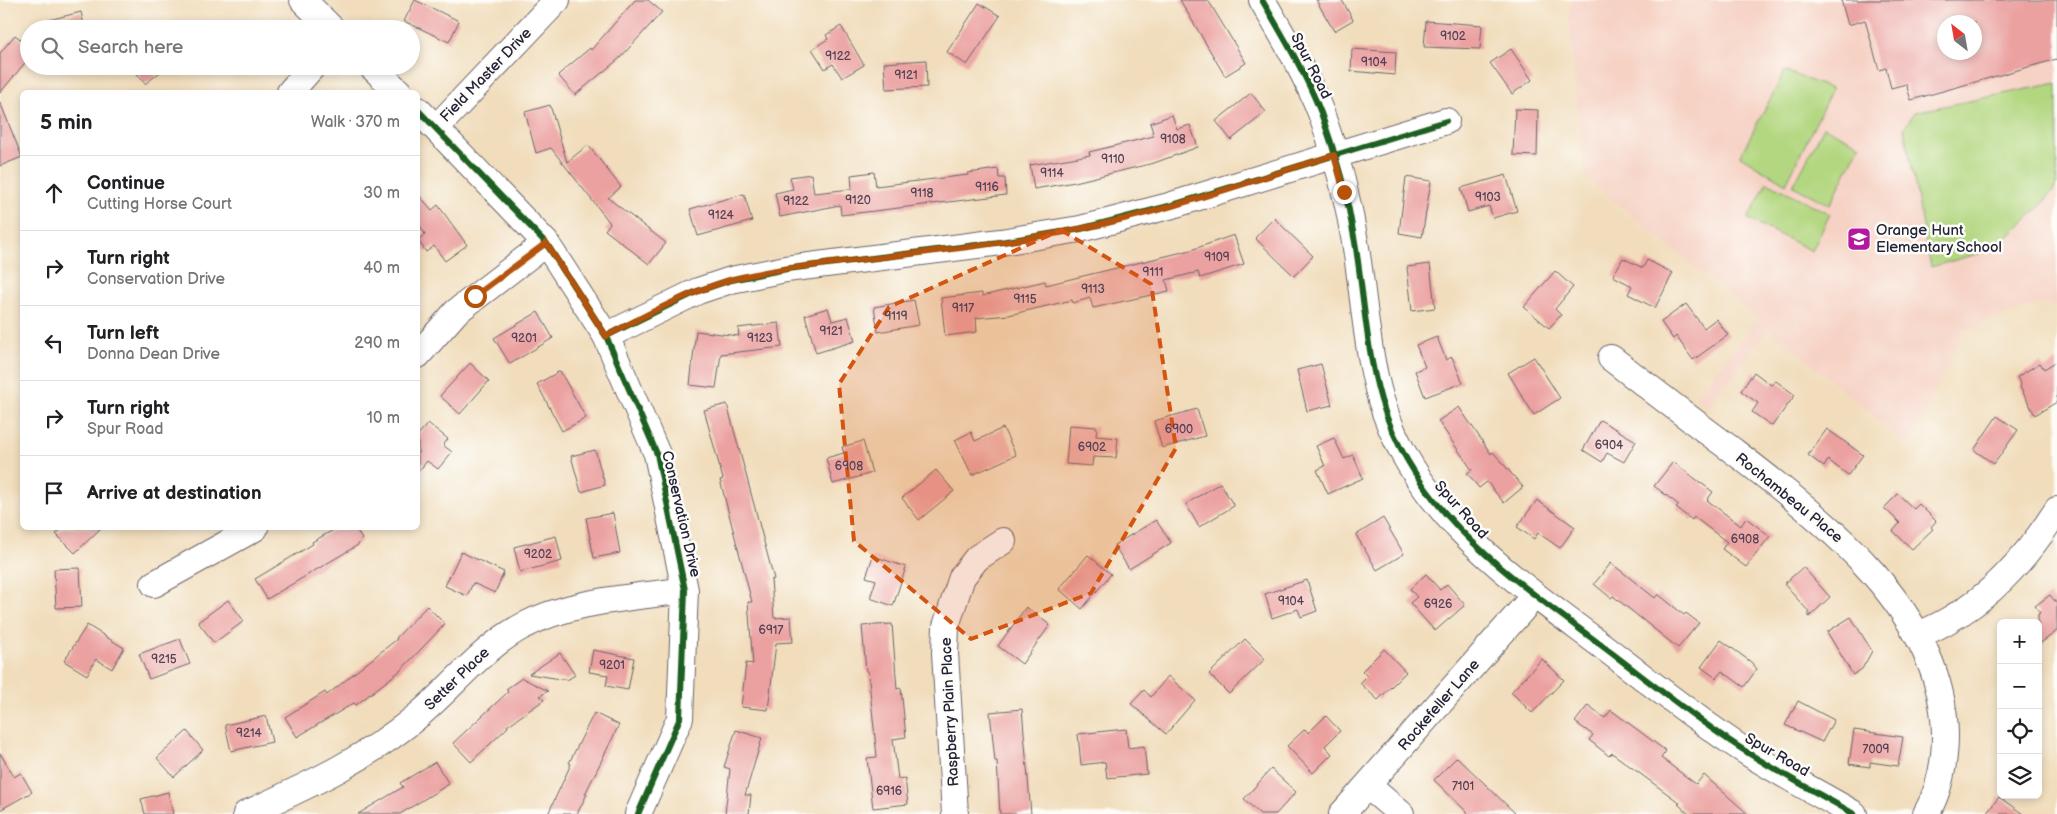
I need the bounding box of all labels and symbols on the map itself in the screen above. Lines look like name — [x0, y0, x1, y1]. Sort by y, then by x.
north arrow — [1937, 15, 1982, 60]
street label: Field Master Drive — [436, 24, 536, 126]
house number: 9102 — [1440, 29, 1466, 44]
street label: Spur Road — [1286, 30, 1336, 102]
house number: 9122 — [825, 49, 851, 64]
house number: 9104 — [1361, 55, 1388, 70]
house number: 9121 — [894, 68, 918, 83]
house number: 9108 — [1160, 132, 1186, 147]
house number: 9110 — [1101, 152, 1125, 167]
house number: 9114 — [1040, 166, 1064, 181]
house number: 9116 — [975, 180, 999, 195]
route end — [1333, 181, 1356, 204]
house number: 9118 — [910, 186, 934, 201]
house number: 9103 — [1475, 190, 1501, 205]
house number: 9120 — [845, 193, 871, 208]
house number: 9122 — [783, 194, 809, 209]
house number: 9124 — [708, 208, 735, 223]
place label: Orange Hunt Elementary School — [1876, 221, 2002, 257]
school or university icon: Orange Hunt Elementary School — [1846, 226, 1872, 252]
house number: 9109 — [1204, 250, 1230, 265]
house number: 9111 — [1143, 265, 1163, 280]
house number: 9113 — [1081, 282, 1105, 297]
route start — [464, 285, 487, 308]
house number: 9115 — [1013, 292, 1037, 307]
house number: 9117 — [952, 301, 974, 316]
house number: 9119 — [884, 309, 908, 324]
house number: 9121 — [819, 324, 843, 339]
house number: 9201 — [511, 331, 537, 346]
house number: 9123 — [747, 331, 773, 346]
house number: 6900 — [1165, 422, 1193, 437]
house number: 6904 — [1595, 438, 1624, 453]
house number: 6902 — [1078, 440, 1106, 455]
street label: Conservation Drive — [657, 449, 705, 579]
street label: Rochambeau Place — [1731, 449, 1847, 547]
house number: 6908 — [835, 459, 863, 474]
street label: Spur Road — [1430, 477, 1492, 543]
house number: 6908 — [1731, 532, 1759, 547]
house number: 9202 — [524, 547, 552, 562]
house number: 9104 — [1278, 594, 1305, 609]
house number: 6926 — [1424, 597, 1452, 612]
house number: 6917 — [759, 623, 784, 638]
street label: Raspberry Plain Place — [937, 637, 963, 787]
street label: Setter Place — [420, 643, 494, 715]
house number: 9215 — [151, 652, 177, 667]
street label: Rockefeller Lane — [1394, 655, 1484, 755]
house number: 9201 — [599, 658, 625, 673]
house number: 9214 — [236, 726, 263, 741]
street label: Spur Road — [1741, 729, 1813, 781]
house number: 7009 — [1863, 742, 1890, 757]
house number: 7101 — [1452, 779, 1474, 794]
house number: 6916 — [876, 784, 902, 799]

